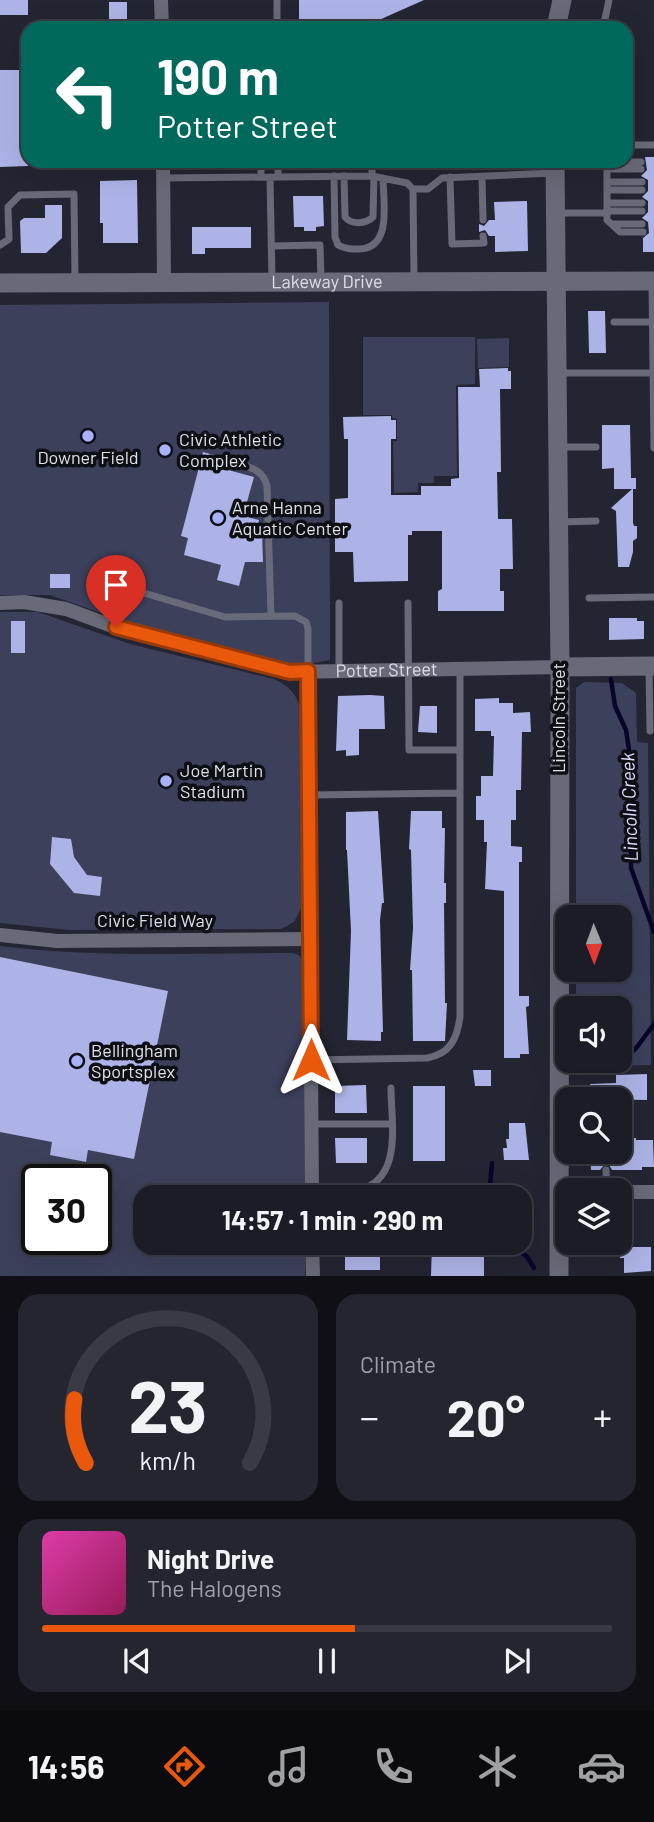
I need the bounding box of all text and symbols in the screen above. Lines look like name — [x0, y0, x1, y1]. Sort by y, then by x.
text: 190 m — [157, 46, 279, 105]
icon: left — [42, 49, 133, 140]
text: Potter Street — [157, 106, 338, 144]
street label: Lakeway Drive — [271, 270, 383, 292]
marker: Downer Field — [80, 428, 96, 444]
place label: Civic Athletic Complex — [179, 428, 282, 471]
marker: Civic Athletic Complex — [157, 442, 173, 458]
place label: Downer Field — [37, 446, 139, 468]
place label: Arne Hanna Aquatic Center — [232, 496, 348, 539]
marker: Arne Hanna Aquatic Center — [210, 510, 226, 526]
pin — [86, 555, 146, 627]
icon: arrive — [97, 566, 135, 604]
street label: Potter Street — [335, 657, 438, 681]
street label: Lincoln Street — [547, 663, 569, 773]
water label: Lincoln Creek — [615, 751, 642, 862]
place label: Joe Martin Stadium — [180, 759, 263, 802]
marker: Joe Martin Stadium — [158, 773, 174, 789]
north arrow — [555, 905, 632, 982]
map controls — [555, 905, 632, 1255]
street label: Civic Field Way — [97, 909, 213, 931]
button: sound — [555, 996, 632, 1073]
position arrow — [274, 1023, 348, 1097]
place label: Bellingham Sportsplex — [91, 1039, 178, 1082]
marker: Bellingham Sportsplex — [69, 1053, 85, 1069]
button: search — [555, 1087, 632, 1164]
speed limit sign: 30 — [21, 1164, 112, 1255]
button: layers — [555, 1178, 632, 1255]
text: 14:57 · 1 min · 290 m — [222, 1204, 443, 1235]
text: Climate — [360, 1350, 436, 1378]
text: 23 — [128, 1361, 208, 1449]
text: 20° — [447, 1385, 525, 1447]
text: − — [360, 1393, 379, 1439]
text: + — [593, 1393, 612, 1439]
text: km/h — [140, 1445, 196, 1475]
text: Night Drive — [147, 1543, 274, 1574]
text: The Halogens — [147, 1574, 282, 1602]
icon: previous — [118, 1642, 156, 1680]
icon: pause — [308, 1642, 346, 1680]
icon: next — [498, 1642, 536, 1680]
icon: directions — [160, 1742, 209, 1791]
icon: music — [264, 1742, 313, 1791]
icon: phone — [369, 1742, 418, 1791]
icon: climate — [473, 1742, 522, 1791]
icon: car — [577, 1742, 626, 1791]
text: 14:56 — [28, 1747, 104, 1785]

